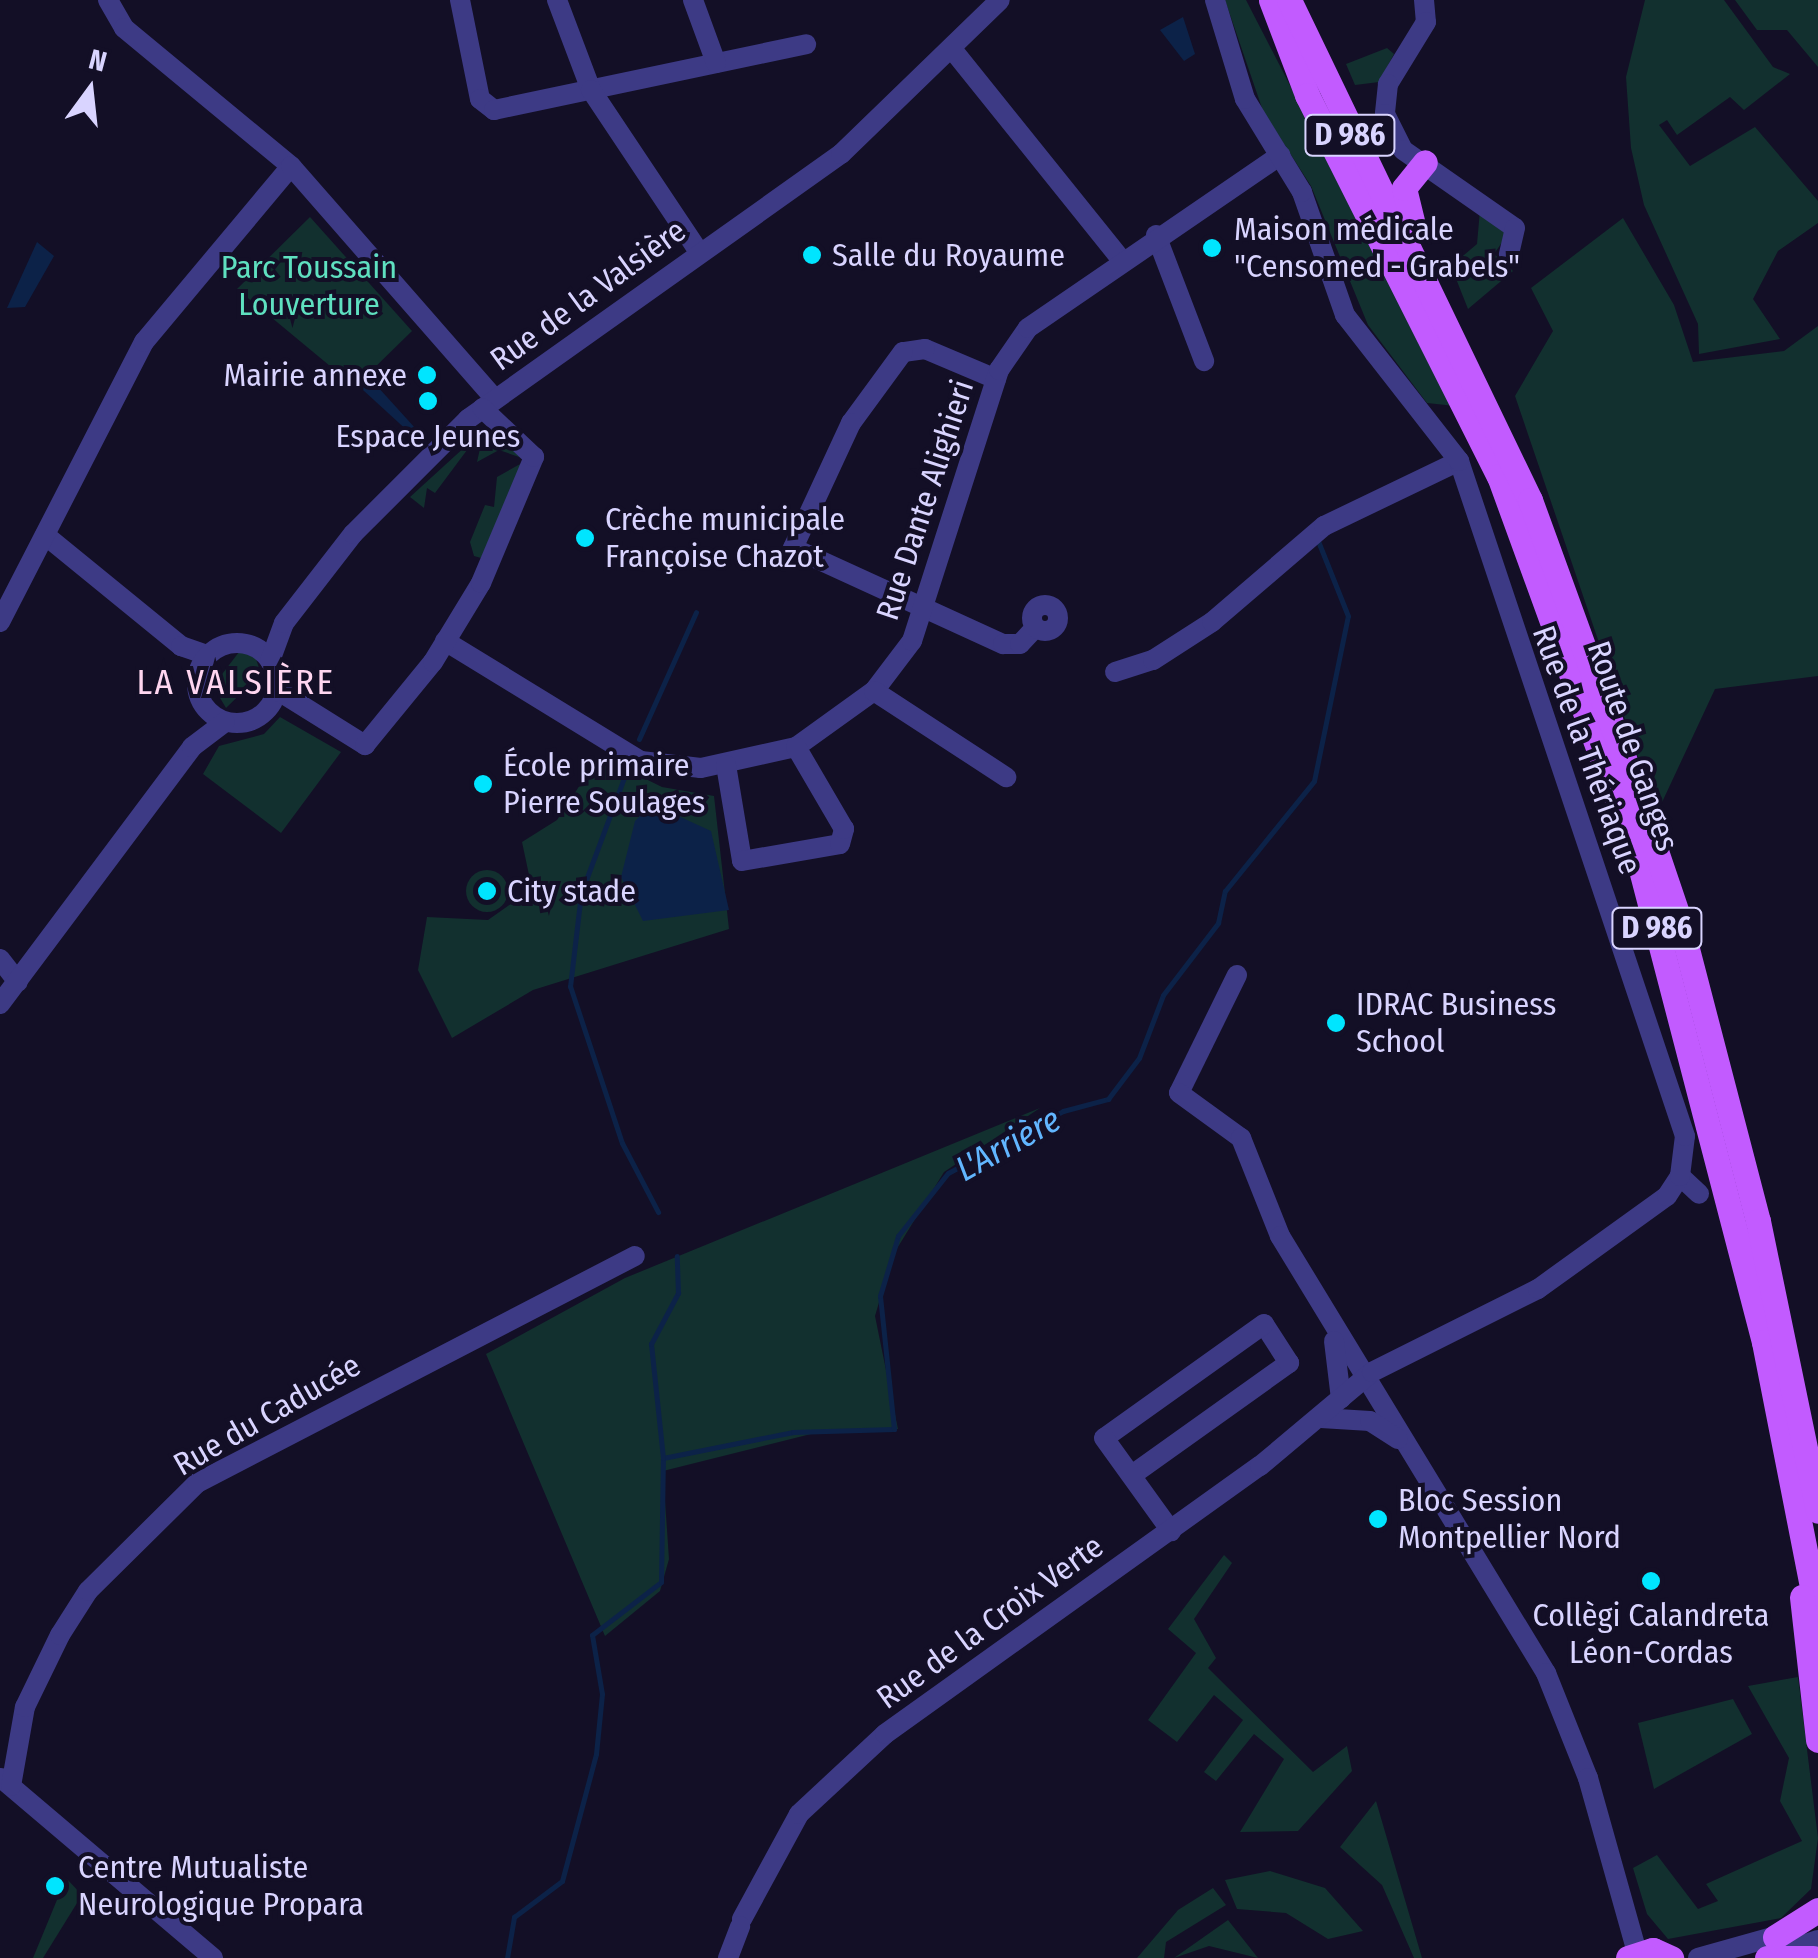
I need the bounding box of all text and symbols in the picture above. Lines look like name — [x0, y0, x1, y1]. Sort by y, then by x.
north arrow — [40, 40, 140, 140]
text: N — [86, 42, 110, 79]
road number: D 986 — [1302, 110, 1398, 160]
street label: Rue de la Valsière — [483, 211, 693, 379]
place label: Maison médicale "Censomed - Grabels" — [1234, 211, 1520, 286]
marker: Maison médicale "Censomed - Grabels" — [1199, 235, 1225, 261]
place label: Salle du Royaume — [832, 236, 1065, 274]
marker: Salle du Royaume — [801, 244, 823, 266]
park label: Parc Toussain Louverture — [221, 249, 397, 324]
place label: Mairie annexe — [223, 356, 407, 394]
marker: Mairie annexe — [416, 364, 438, 386]
street label: Rue Dante Alighieri — [868, 375, 982, 625]
marker: Espace Jeunes — [417, 390, 439, 412]
place label: Espace Jeunes — [336, 417, 520, 455]
place label: Crèche municipale Françoise Chazot — [605, 501, 845, 576]
marker: Crèche municipale Françoise Chazot — [574, 527, 596, 549]
street label: Rue de la Thériaque — [1524, 621, 1650, 879]
street label: Route de Ganges — [1579, 636, 1687, 856]
district label: LA VALSIÈRE — [137, 661, 335, 703]
place label: École primaire Pierre Soulages — [503, 747, 705, 822]
marker: École primaire Pierre Soulages — [472, 773, 494, 795]
place label: City stade — [507, 872, 636, 910]
marker: City stade — [476, 880, 498, 902]
road number: D 986 — [1610, 903, 1704, 953]
place label: IDRAC Business School — [1356, 986, 1556, 1061]
marker: IDRAC Business School — [1325, 1012, 1347, 1034]
water label: L'Arrière — [948, 1098, 1068, 1190]
street label: Rue du Caducée — [167, 1346, 367, 1484]
place label: Bloc Session Montpellier Nord — [1398, 1482, 1621, 1557]
marker: Bloc Session Montpellier Nord — [1367, 1508, 1389, 1530]
street label: Rue de la Croix Verte — [869, 1527, 1111, 1717]
marker: Collègi Calandreta Léon-Cordas — [1640, 1570, 1662, 1592]
place label: Collègi Calandreta Léon-Cordas — [1533, 1597, 1769, 1672]
place label: Centre Mutualiste Neurologique Propara — [78, 1849, 364, 1924]
marker: Centre Mutualiste Neurologique Propara — [42, 1873, 68, 1899]

